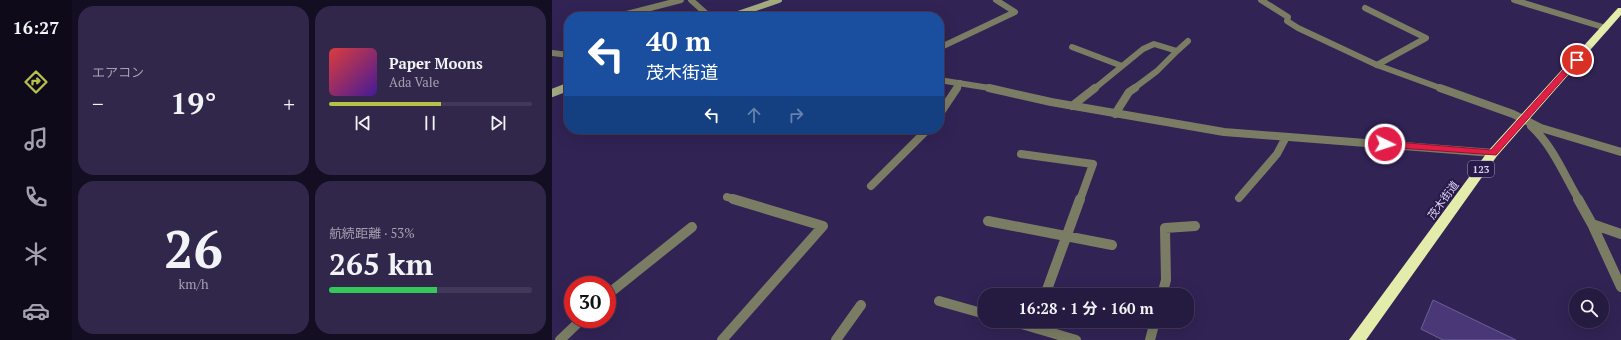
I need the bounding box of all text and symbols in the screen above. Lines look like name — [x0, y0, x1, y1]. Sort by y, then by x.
text: 16:27 — [13, 15, 59, 39]
text: 40 m — [646, 22, 711, 59]
icon: left — [580, 28, 632, 80]
pin — [1560, 43, 1594, 77]
icon: arrive — [1566, 49, 1588, 71]
text: Paper Moons — [389, 53, 483, 73]
text: 茂木街道 — [646, 60, 718, 84]
text: エアコン — [92, 63, 144, 81]
icon: directions — [22, 68, 50, 96]
text: Ada Vale — [389, 73, 439, 91]
text: 19° — [170, 83, 217, 123]
text: − — [92, 89, 104, 118]
text: + — [283, 89, 295, 118]
icon: left — [701, 104, 723, 126]
icon: ahead — [743, 104, 765, 126]
icon: right — [785, 104, 807, 126]
icon: previous — [352, 112, 374, 134]
icon: pause — [419, 112, 441, 134]
icon: next — [487, 112, 509, 134]
position arrow — [1364, 123, 1406, 165]
icon: music — [22, 125, 50, 153]
road number: 123 — [1468, 161, 1494, 177]
street label: 茂木街道 — [1424, 178, 1462, 222]
icon: phone — [22, 183, 50, 211]
text: 26 — [164, 214, 223, 283]
text: 航続距離 · 53% — [329, 224, 415, 242]
icon: climate — [22, 240, 50, 268]
text: 265 km — [329, 244, 433, 284]
text: km/h — [178, 275, 209, 293]
speed limit sign: 30 — [564, 276, 616, 328]
map controls — [1569, 288, 1609, 328]
button: search — [1569, 288, 1609, 328]
icon: car — [22, 297, 50, 325]
text: 16:28 · 1 分 · 160 m — [1019, 298, 1154, 318]

